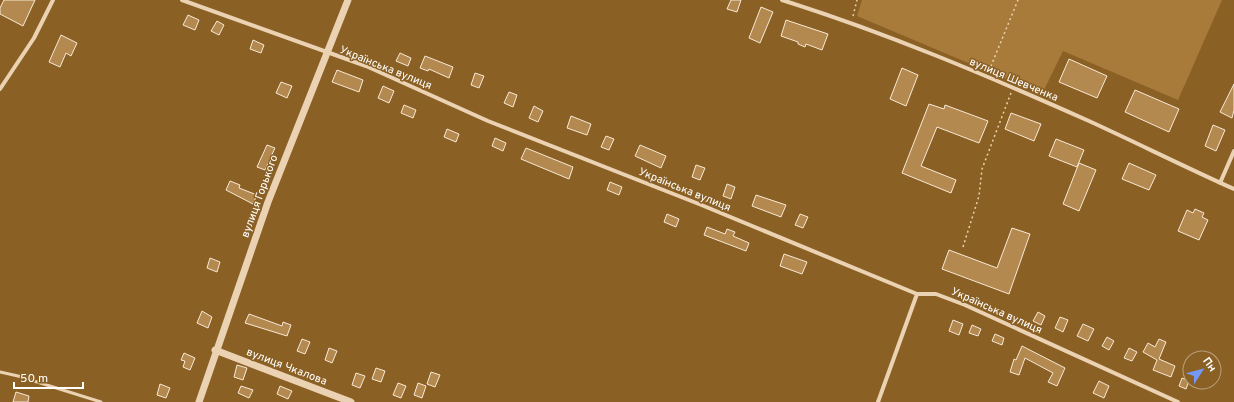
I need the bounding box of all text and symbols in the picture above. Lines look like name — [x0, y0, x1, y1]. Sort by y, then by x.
street label: Українська вулиця — [337, 43, 434, 93]
street label: вулиця Шевченка — [967, 55, 1060, 105]
street label: вулиця Горького — [238, 153, 281, 240]
street label: Українська вулиця — [636, 165, 733, 215]
street label: Українська вулиця — [949, 285, 1044, 337]
street label: вулиця Чкалова — [244, 345, 329, 389]
north arrow — [1182, 350, 1222, 390]
text: Пн — [1199, 355, 1219, 375]
scale bar — [14, 364, 83, 390]
text: 50 m — [20, 371, 48, 387]

